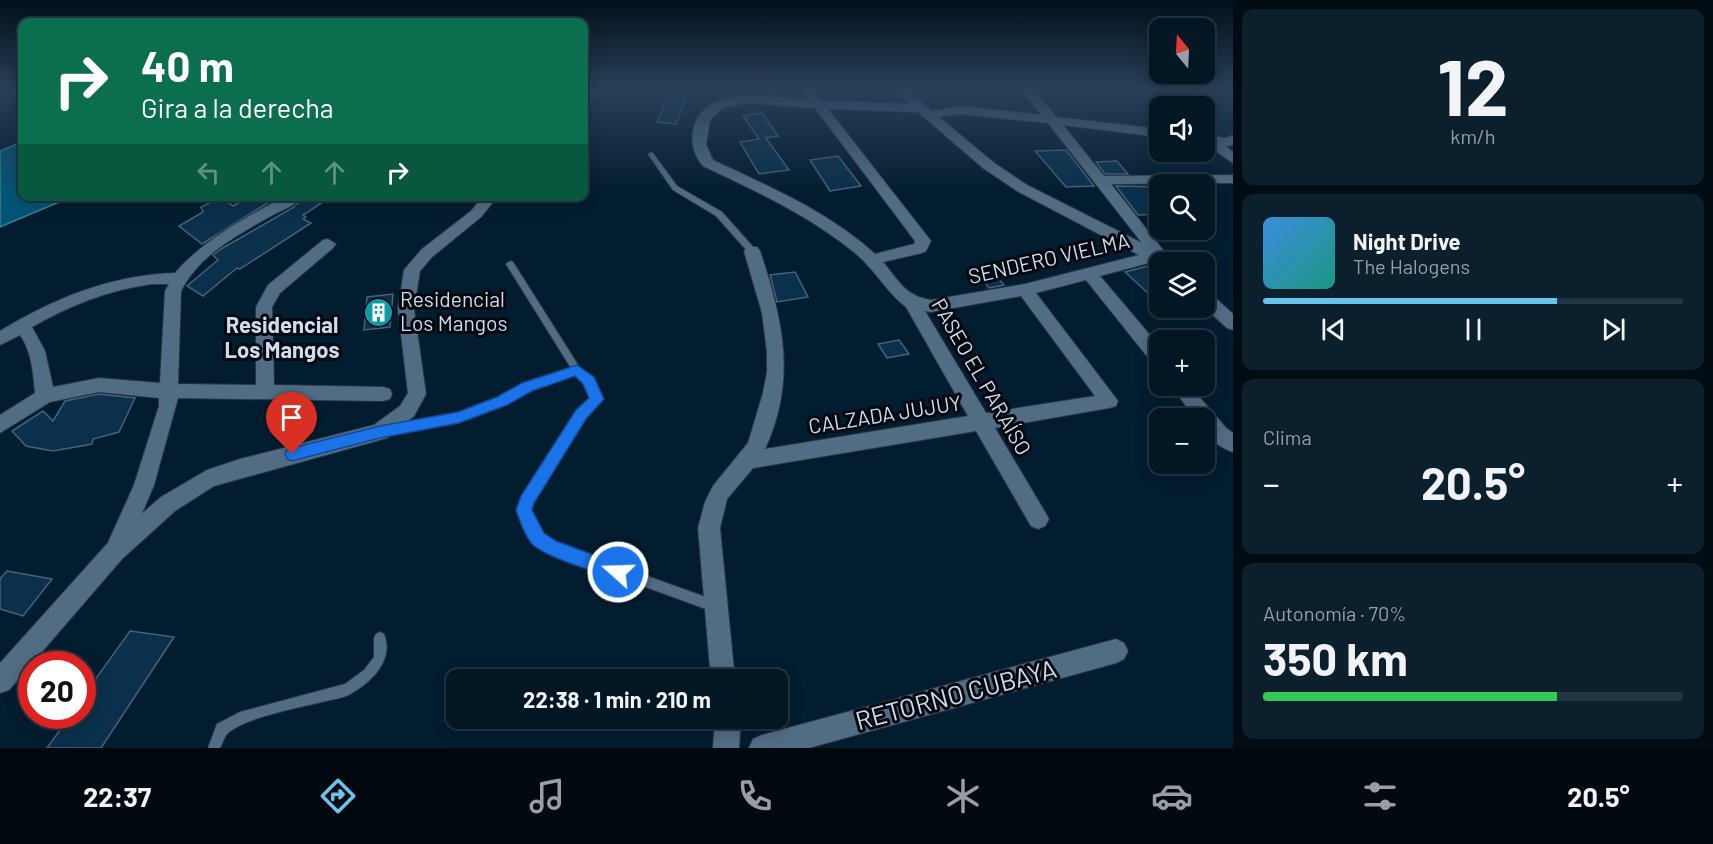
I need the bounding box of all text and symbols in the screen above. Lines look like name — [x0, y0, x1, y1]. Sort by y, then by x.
north arrow — [1149, 18, 1215, 84]
map controls — [1149, 18, 1215, 474]
text: 12 — [1437, 38, 1509, 132]
text: 40 m — [141, 40, 234, 90]
icon: right — [42, 42, 120, 120]
text: Gira a la derecha — [141, 91, 334, 123]
button: sound — [1149, 96, 1215, 162]
text: km/h — [1450, 124, 1496, 148]
icon: left — [192, 156, 225, 189]
icon: ahead — [255, 156, 288, 189]
icon: ahead — [318, 156, 351, 189]
icon: right — [381, 156, 414, 189]
button: search — [1149, 174, 1215, 240]
street label: SENDERO VIELMA — [966, 227, 1132, 288]
text: Night Drive — [1353, 228, 1461, 254]
button: layers — [1149, 252, 1215, 318]
text: The Halogens — [1353, 254, 1470, 278]
place label: Residencial Los Mangos — [400, 286, 508, 335]
street label: PASEO EL PARAÍSO — [927, 293, 1037, 459]
building icon: Residencial Los Mangos — [363, 296, 395, 328]
district label: Residencial Los Mangos — [224, 311, 340, 362]
icon: previous — [1317, 313, 1350, 346]
icon: pause — [1457, 313, 1490, 346]
icon: next — [1597, 313, 1630, 346]
button: + — [1149, 330, 1215, 396]
street label: CALZADA JUJUY — [807, 389, 963, 438]
pin — [266, 392, 317, 454]
icon: arrive — [275, 401, 308, 434]
button: − — [1149, 408, 1215, 474]
text: Clima — [1263, 425, 1312, 449]
text: 20.5° — [1421, 455, 1525, 509]
text: − — [1263, 463, 1280, 503]
text: + — [1667, 463, 1683, 503]
position arrow — [586, 540, 650, 604]
text: Autonomía · 70% — [1263, 601, 1406, 625]
text: 350 km — [1263, 631, 1408, 685]
speed limit sign: 20 — [18, 651, 96, 729]
street label: RETORNO CUBAYA — [852, 652, 1060, 735]
text: 22:38 · 1 min · 210 m — [523, 686, 711, 712]
icon: directions — [317, 775, 359, 817]
icon: music — [526, 775, 568, 817]
icon: phone — [734, 775, 776, 817]
icon: climate — [942, 775, 984, 817]
icon: car — [1151, 775, 1193, 817]
icon: filters — [1359, 775, 1401, 817]
text: 22:37 — [83, 780, 151, 812]
text: 20.5° — [1567, 780, 1630, 812]

